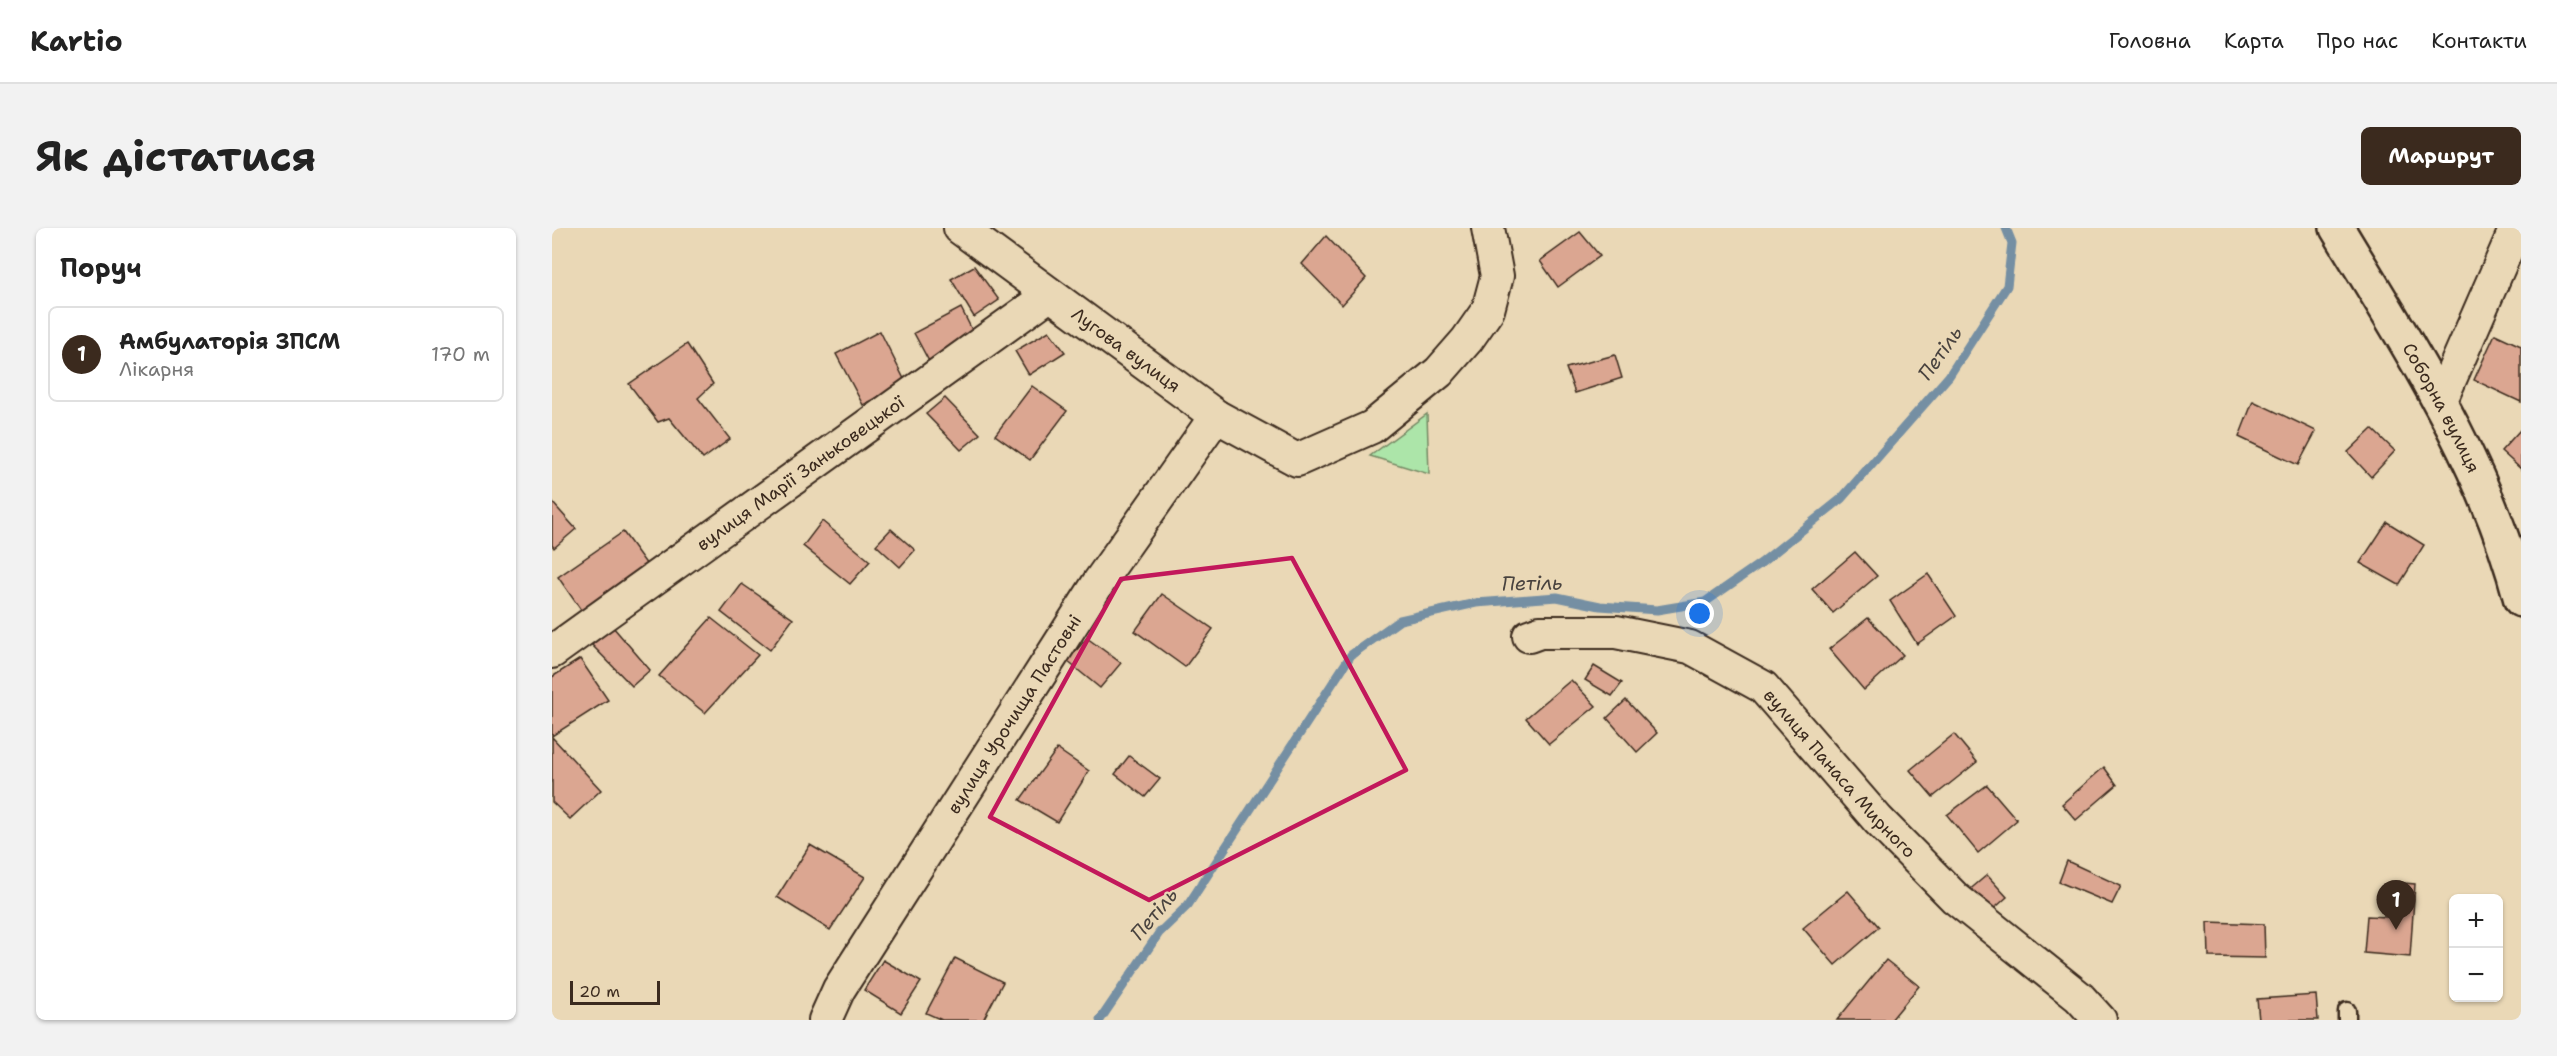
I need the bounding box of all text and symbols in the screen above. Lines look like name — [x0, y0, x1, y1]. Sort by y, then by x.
text: Kartio — [30, 22, 123, 60]
text: Головна — [2109, 27, 2191, 55]
text: Карта — [2224, 27, 2284, 55]
text: Про нас — [2317, 27, 2398, 55]
text: Контакти — [2431, 27, 2527, 55]
button: Маршрут — [2361, 127, 2521, 185]
text: Як дістатися — [36, 128, 316, 184]
text: Поруч — [60, 250, 142, 285]
street label: Лугова вулиця — [1067, 302, 1185, 398]
water label: Петіль — [1912, 321, 1968, 385]
text: Амбулаторія ЗПСМ — [119, 327, 340, 356]
street label: Соборна вулиця — [2397, 338, 2486, 477]
text: 1 — [77, 341, 86, 367]
text: 170 m — [431, 341, 490, 367]
text: Лікарня — [119, 356, 194, 382]
street label: вулиця Марії Заньковецької — [692, 390, 910, 556]
water label: Петіль — [1501, 569, 1563, 597]
your location — [1685, 599, 1714, 628]
street label: вулиця Урочища Пастовні — [942, 610, 1087, 819]
street label: вулиця Панаса Мирного — [1758, 684, 1921, 863]
pin: 1 — [2376, 880, 2416, 930]
water label: Петіль — [1125, 882, 1183, 946]
map controls — [2449, 894, 2503, 1002]
button: + — [2449, 894, 2503, 948]
button: − — [2449, 948, 2503, 1002]
scale bar — [570, 978, 660, 1006]
text: 20 m — [579, 981, 620, 1002]

